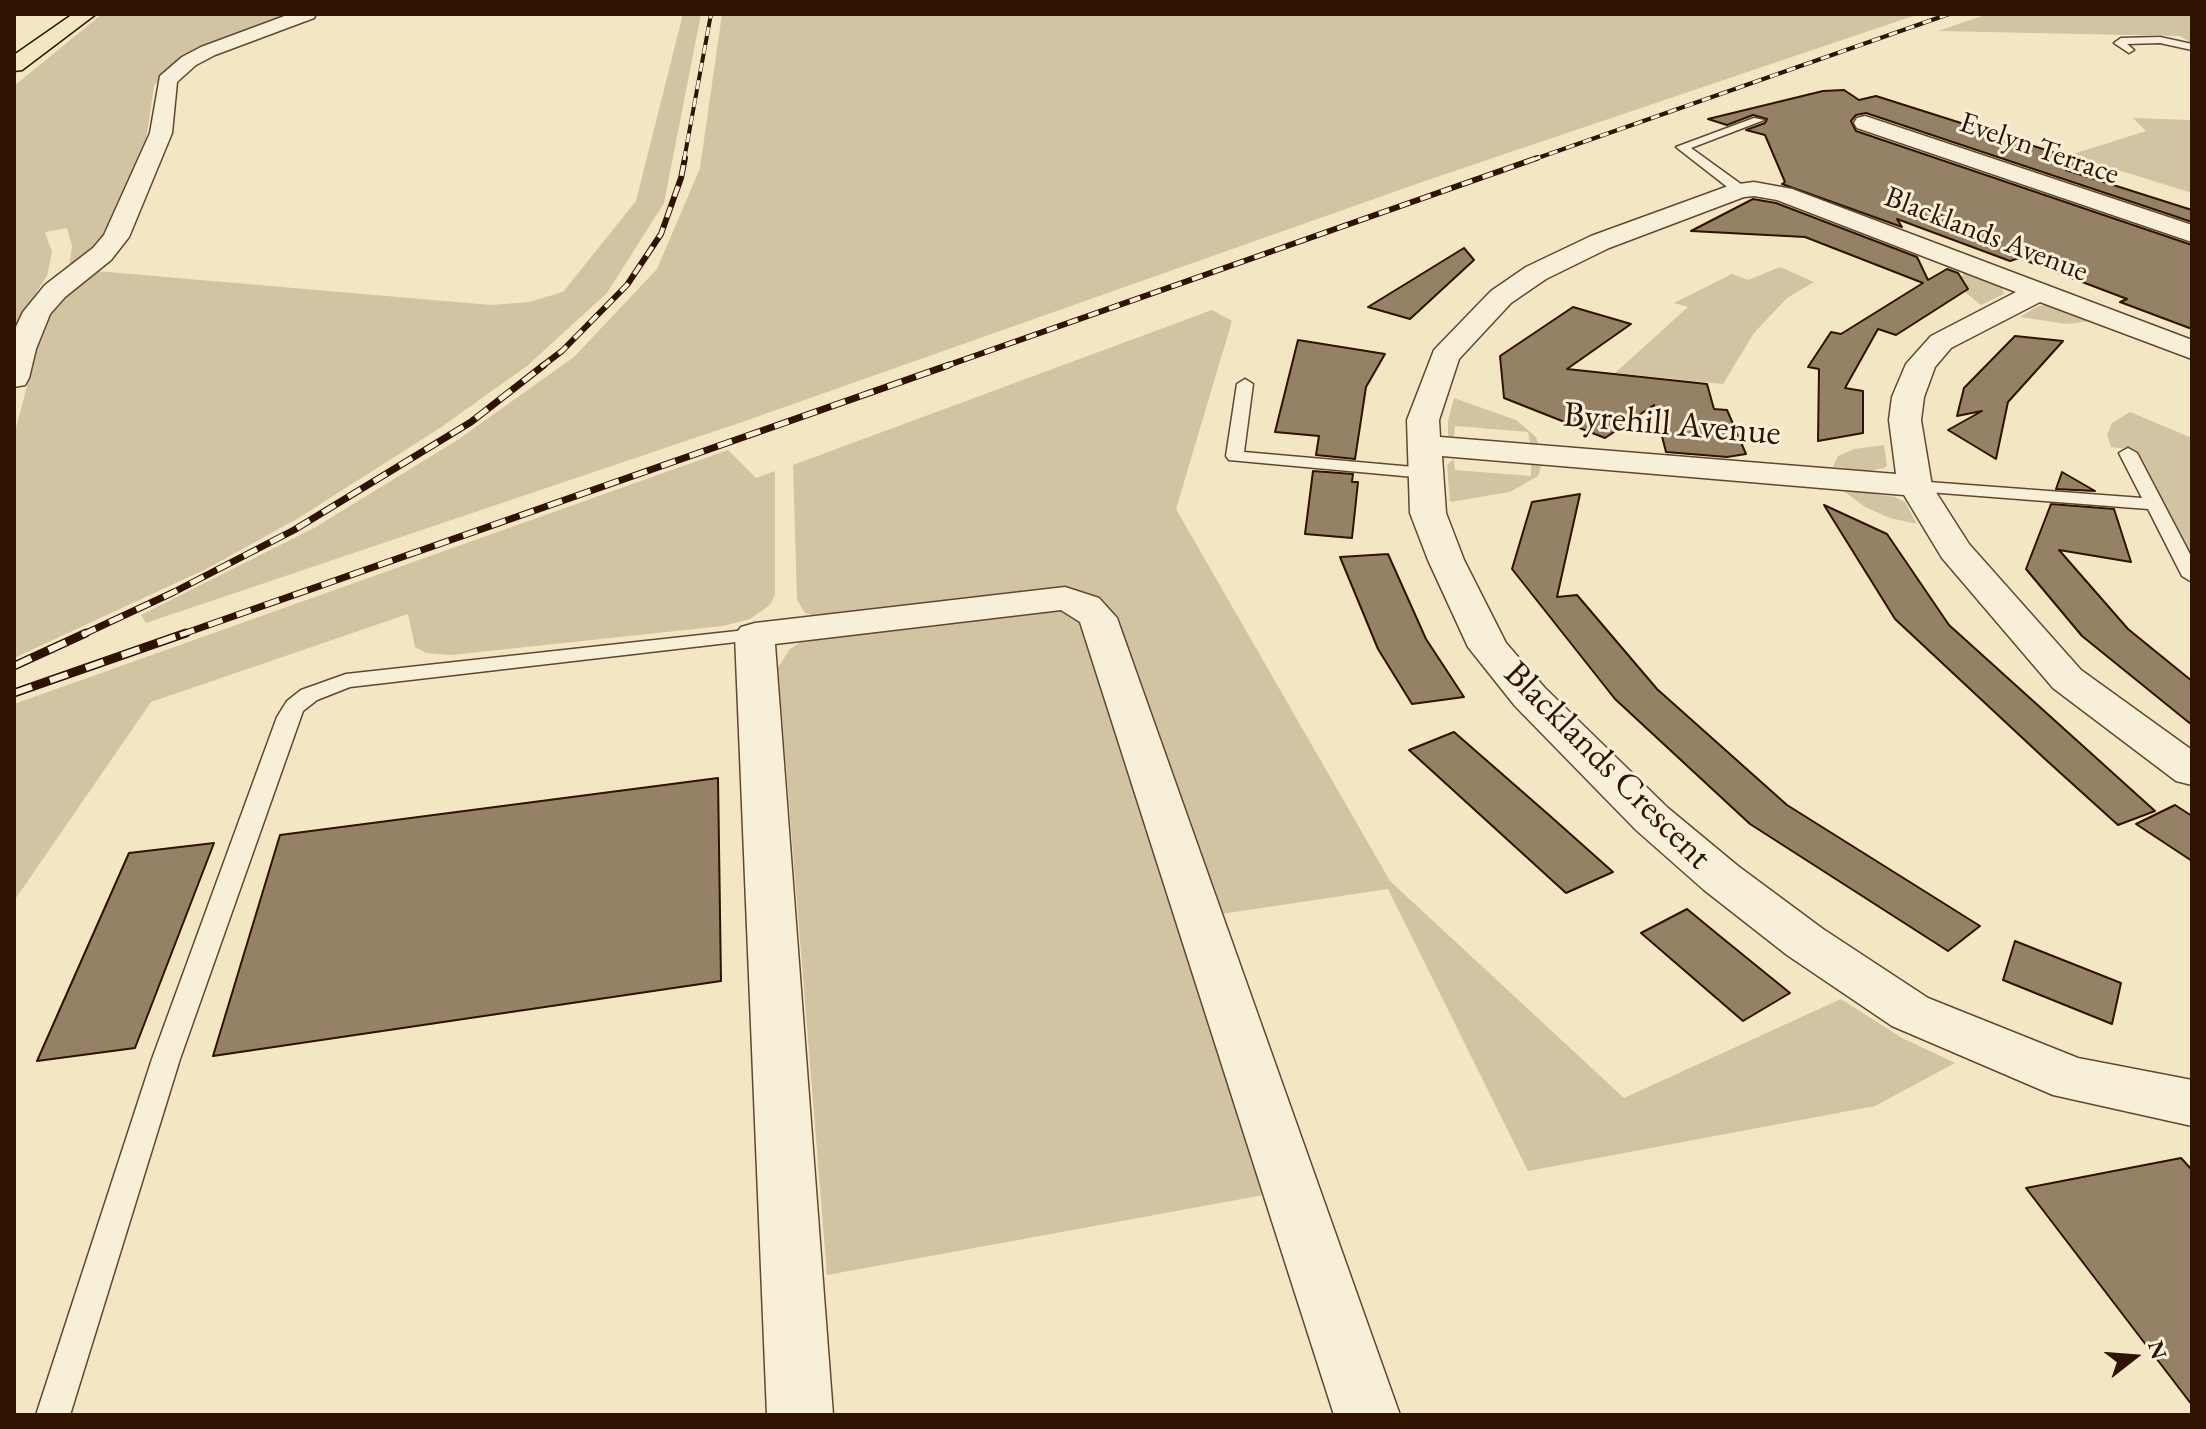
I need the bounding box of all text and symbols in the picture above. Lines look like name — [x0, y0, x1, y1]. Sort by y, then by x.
street label: Evelyn Terrace — [1955, 105, 2123, 193]
street label: Blacklands Avenue — [1879, 180, 2093, 290]
street label: Byrehill Avenue — [1561, 394, 1783, 456]
street label: Blacklands Crescent — [1494, 653, 1720, 879]
north arrow — [2094, 1317, 2174, 1397]
text: N — [2141, 1337, 2174, 1363]

